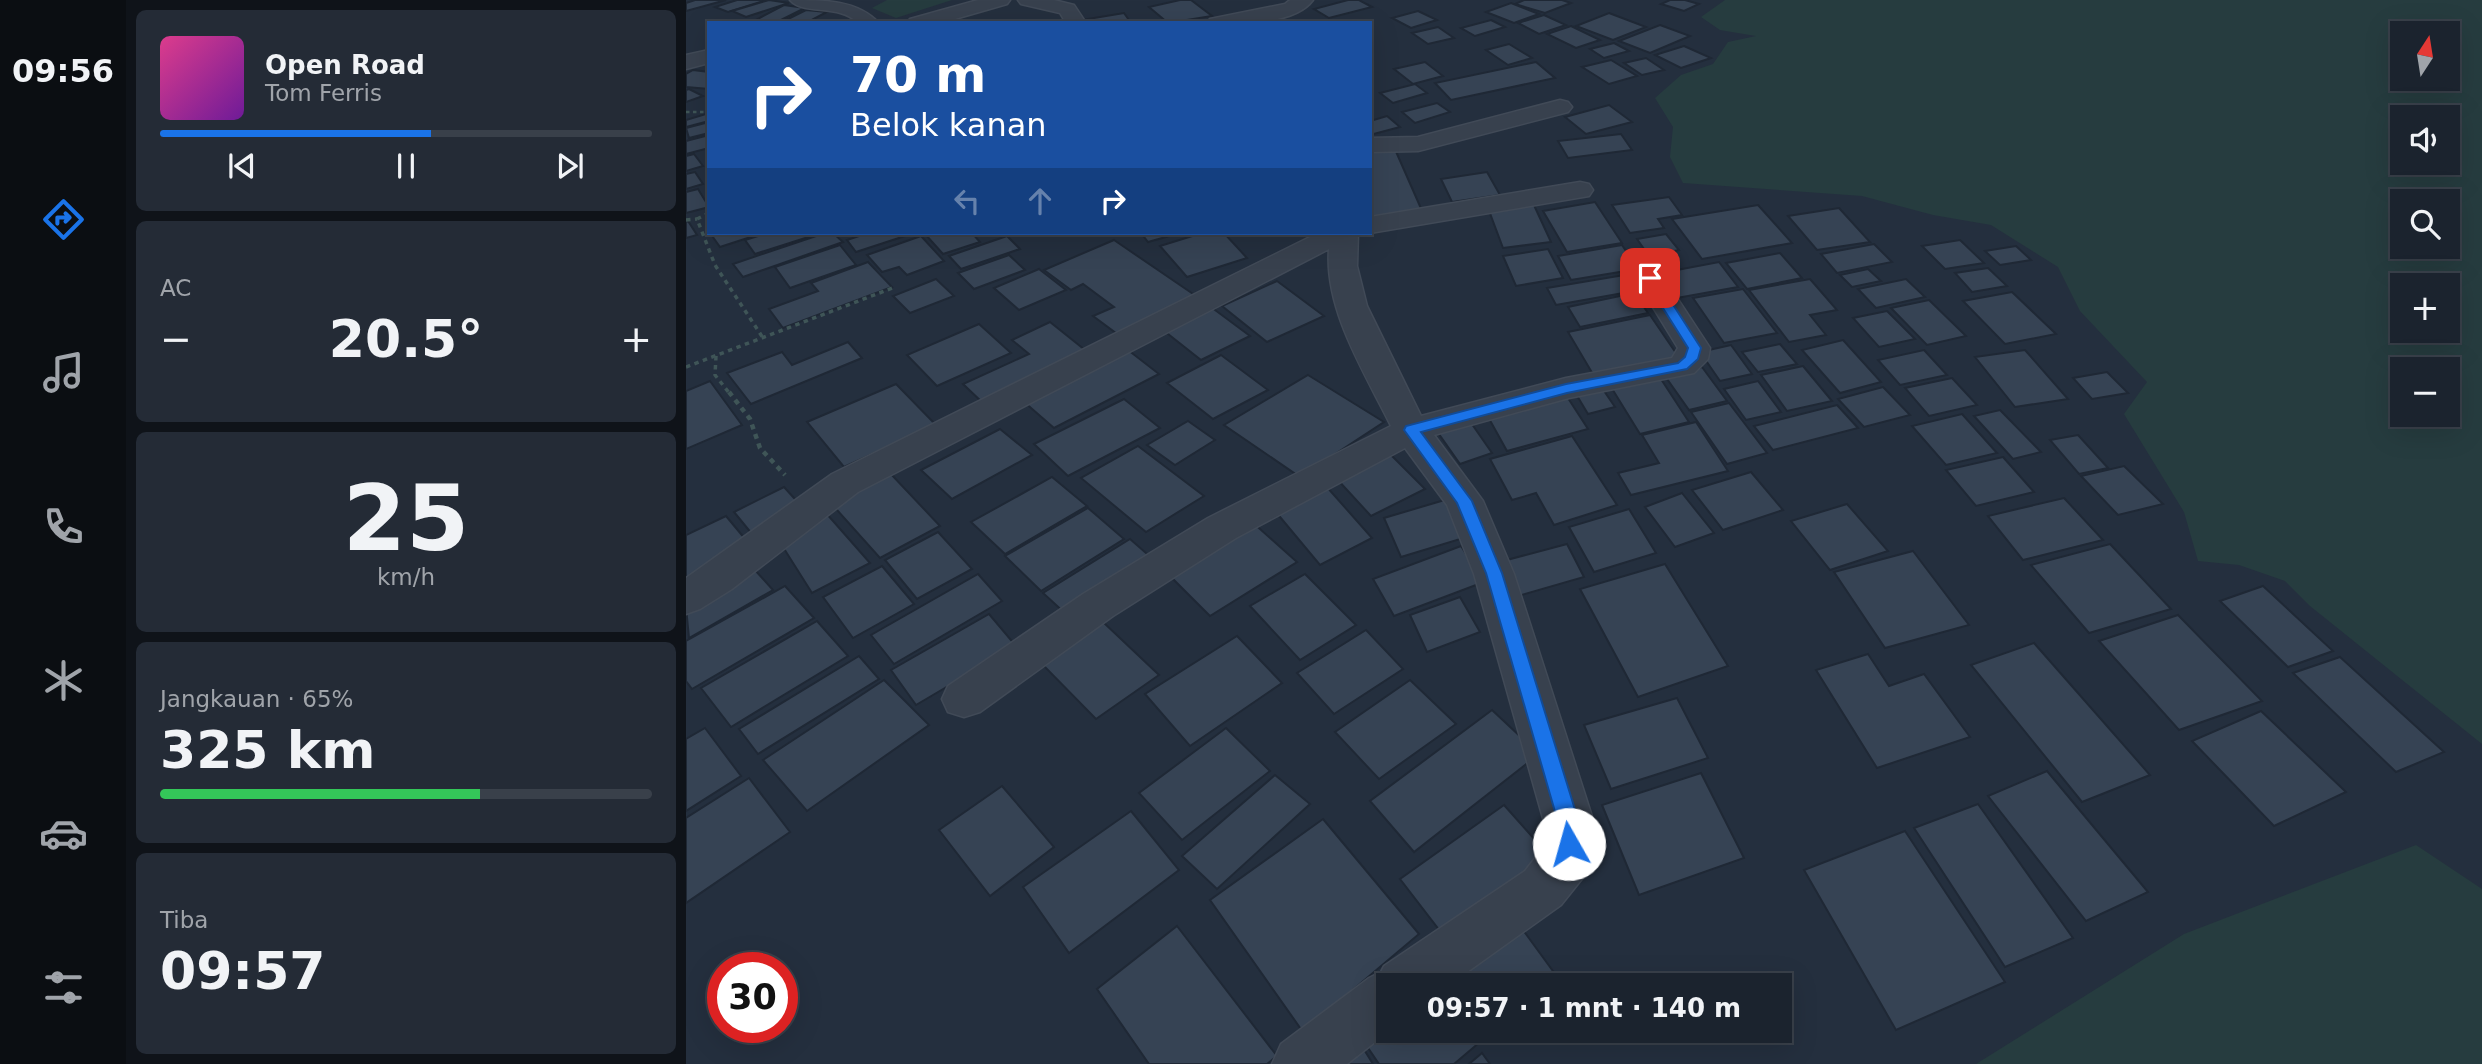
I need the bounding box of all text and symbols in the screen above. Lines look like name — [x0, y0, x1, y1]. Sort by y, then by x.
north arrow — [2390, 21, 2460, 91]
map controls — [2390, 21, 2460, 427]
text: 70 m — [850, 47, 986, 104]
icon: right — [735, 49, 826, 140]
text: Open Road — [265, 50, 425, 80]
text: 09:56 — [12, 52, 114, 90]
text: Tom Ferris — [265, 80, 382, 106]
button: sound — [2390, 105, 2460, 175]
text: Belok kanan — [850, 106, 1047, 144]
icon: previous — [223, 147, 261, 185]
icon: pause — [387, 147, 425, 185]
icon: next — [551, 147, 589, 185]
icon: left — [948, 182, 986, 220]
icon: ahead — [1021, 182, 1059, 220]
icon: right — [1094, 182, 1132, 220]
button: search — [2390, 189, 2460, 259]
icon: directions — [39, 195, 88, 244]
pin — [1620, 248, 1680, 308]
icon: arrive — [1631, 259, 1669, 297]
button: + — [2390, 273, 2460, 343]
text: AC — [160, 275, 191, 301]
text: 20.5° — [329, 309, 483, 369]
text: − — [160, 317, 192, 361]
text: + — [620, 317, 652, 361]
icon: music — [39, 348, 88, 397]
button: − — [2390, 357, 2460, 427]
text: 25 — [343, 466, 469, 571]
icon: phone — [39, 502, 88, 551]
text: km/h — [377, 564, 435, 590]
icon: climate — [39, 656, 88, 705]
text: Jangkauan · 65% — [160, 686, 353, 712]
text: 325 km — [160, 720, 375, 780]
position arrow — [1532, 807, 1606, 881]
icon: car — [39, 809, 88, 858]
text: Tiba — [160, 907, 208, 933]
text: 09:57 — [160, 941, 326, 1001]
speed limit sign: 30 — [707, 952, 798, 1043]
icon: filters — [39, 963, 88, 1012]
text: 09:57 · 1 mnt · 140 m — [1427, 993, 1741, 1023]

